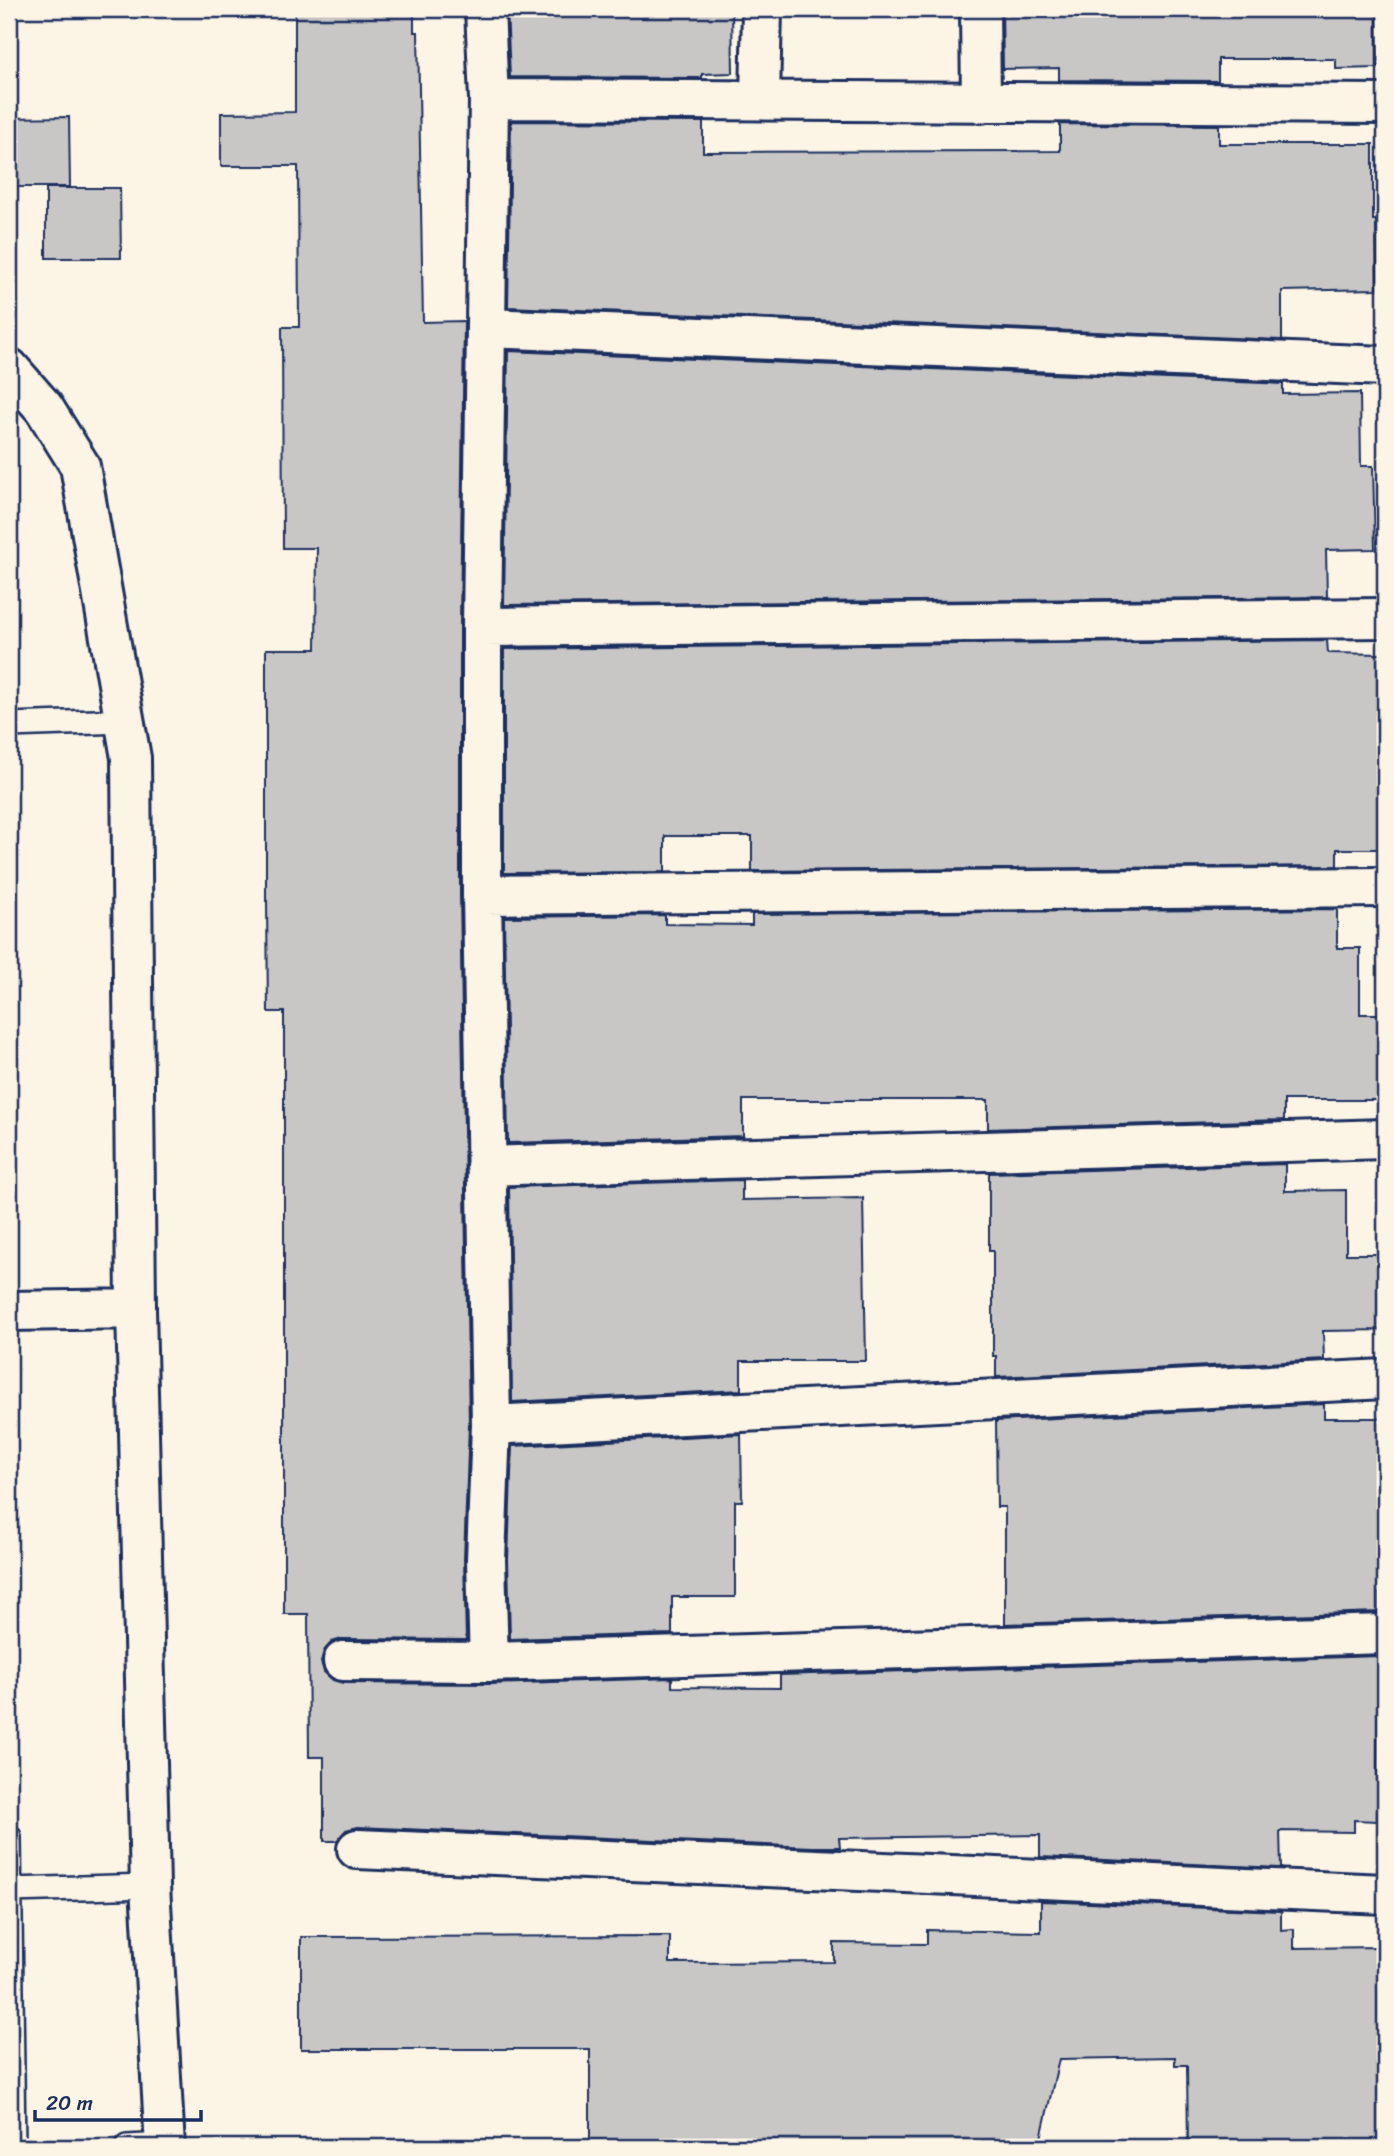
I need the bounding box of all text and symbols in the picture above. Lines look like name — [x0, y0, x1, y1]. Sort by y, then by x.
scale bar — [35, 2079, 201, 2123]
text: 20 m — [46, 2084, 93, 2122]

